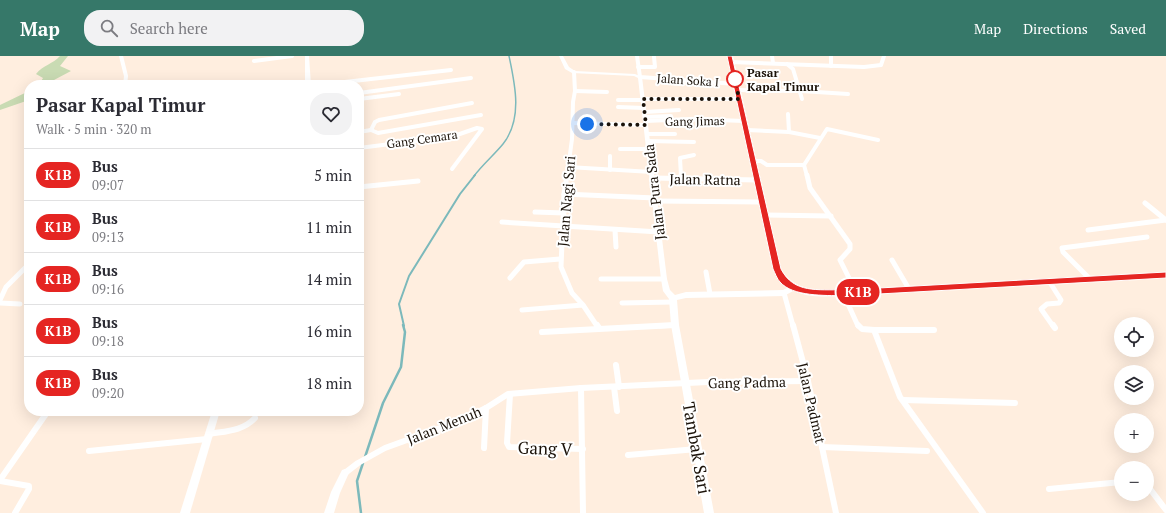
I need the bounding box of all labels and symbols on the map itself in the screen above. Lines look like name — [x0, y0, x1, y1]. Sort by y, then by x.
place label: Pasar Kapal Timur — [747, 65, 820, 94]
street label: Jalan Soka I — [656, 70, 720, 90]
marker: Pasar Kapal Timur — [726, 70, 744, 88]
street label: Gang Jimas — [665, 113, 725, 129]
your location — [577, 114, 597, 134]
street label: Gang Cemara — [386, 127, 458, 151]
street label: Jalan Pura Sada — [639, 143, 669, 241]
street label: Jalan Nagi Sari — [553, 155, 579, 247]
street label: Jalan Ratna — [669, 169, 741, 189]
line badge: K1B — [835, 279, 881, 305]
street label: Jalan Padmat — [793, 361, 831, 446]
street label: Gang Padma — [708, 372, 786, 392]
street label: Tambak Sari — [678, 400, 716, 496]
street label: Jalan Menuh — [404, 401, 484, 449]
street label: Gang V — [517, 436, 573, 460]

